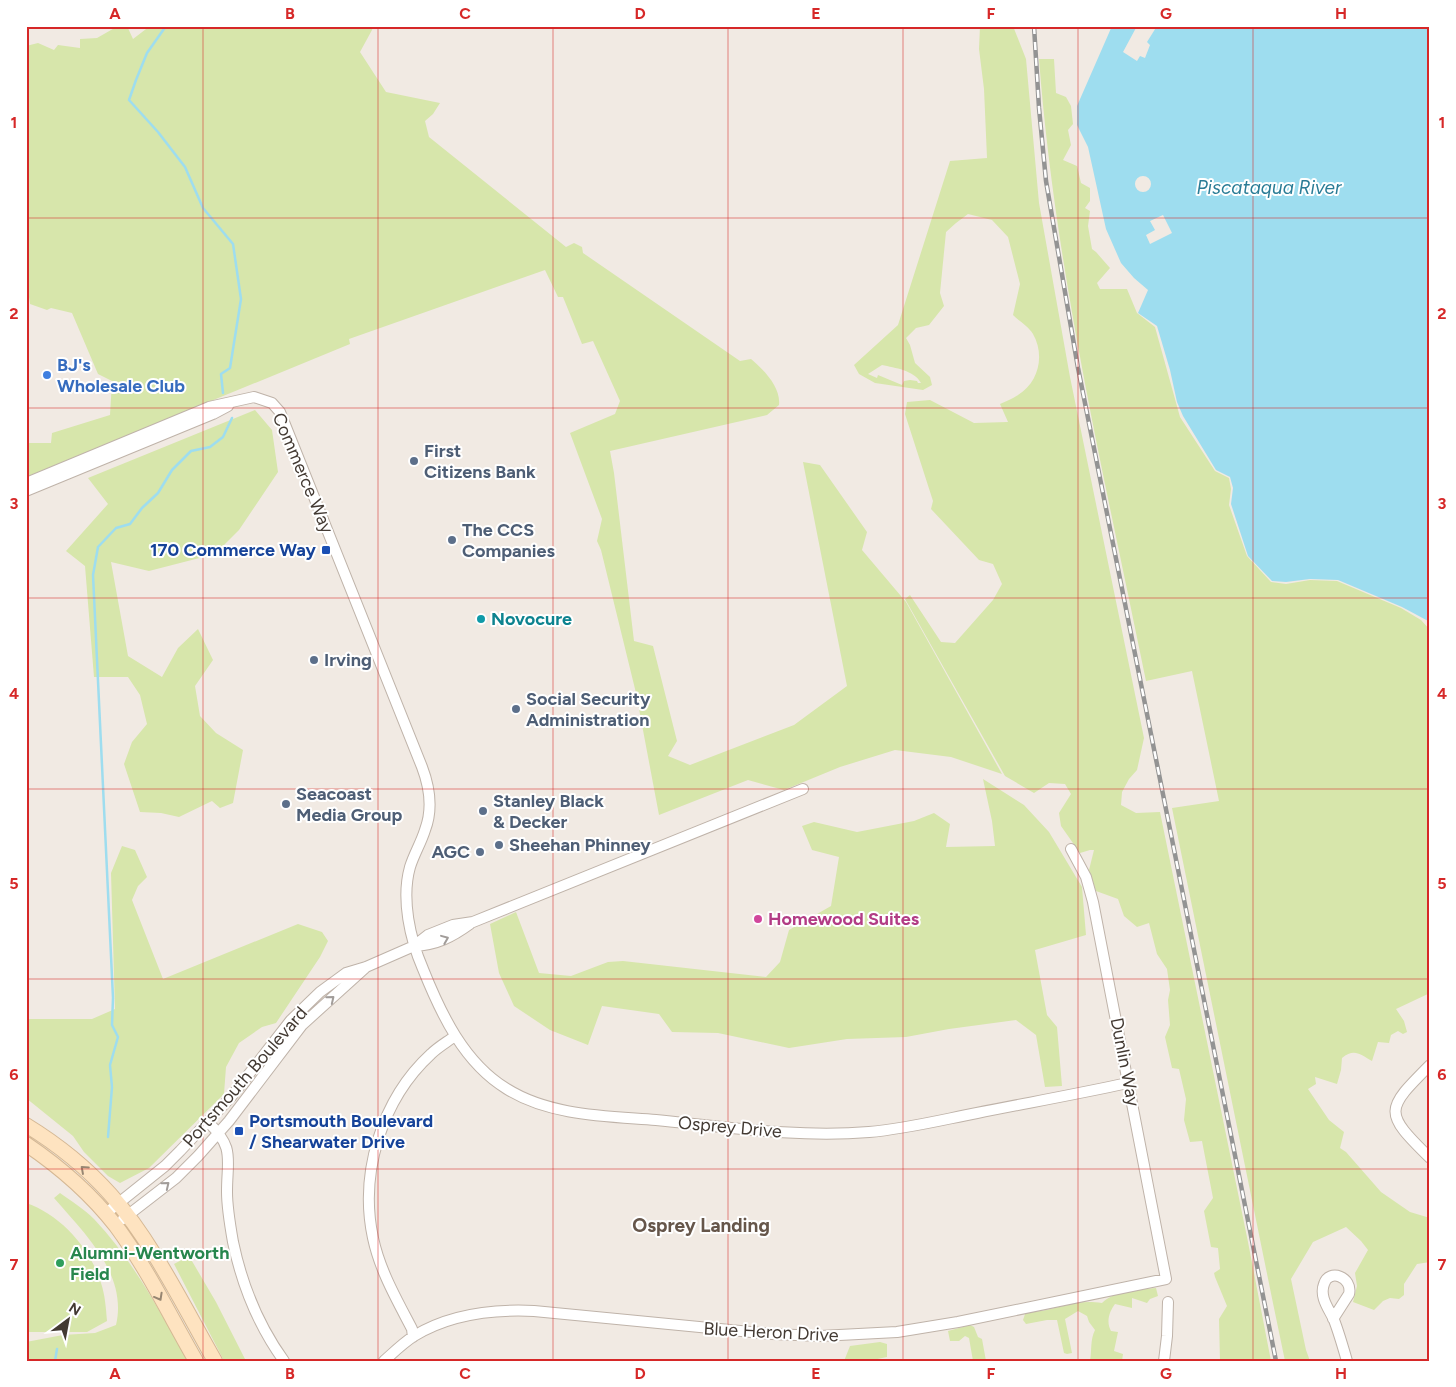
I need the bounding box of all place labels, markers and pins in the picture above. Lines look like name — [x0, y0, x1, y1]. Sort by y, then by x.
place label: BJ's Wholesale Club — [57, 354, 185, 397]
marker: BJ's Wholesale Club — [41, 369, 53, 381]
place label: First Citizens Bank — [424, 440, 536, 483]
marker: First Citizens Bank — [408, 455, 420, 467]
place label: The CCS Companies — [462, 519, 556, 562]
marker: The CCS Companies — [446, 534, 458, 546]
place label: 170 Commerce Way — [150, 539, 317, 561]
marker: 170 Commerce Way — [320, 544, 332, 556]
place label: Novocure — [491, 608, 572, 630]
marker: Novocure — [475, 613, 487, 625]
place label: Irving — [324, 649, 372, 671]
marker: Irving — [308, 654, 320, 666]
place label: Social Security Administration — [526, 688, 651, 731]
marker: Social Security Administration — [510, 703, 522, 715]
place label: Seacoast Media Group — [296, 783, 403, 826]
place label: Stanley Black & Decker — [493, 790, 604, 833]
marker: Seacoast Media Group — [280, 798, 292, 810]
marker: Stanley Black & Decker — [477, 805, 489, 817]
place label: Sheehan Phinney — [509, 834, 651, 856]
marker: Sheehan Phinney — [493, 839, 505, 851]
place label: AGC — [431, 841, 470, 863]
marker: AGC — [474, 846, 486, 858]
place label: Homewood Suites — [768, 908, 920, 930]
marker: Homewood Suites — [752, 913, 764, 925]
place label: Portsmouth Boulevard / Shearwater Drive — [249, 1110, 433, 1153]
marker: Portsmouth Boulevard / Shearwater Drive — [233, 1125, 245, 1137]
place label: Alumni-Wentworth Field — [70, 1242, 229, 1285]
marker: Alumni-Wentworth Field — [54, 1257, 66, 1269]

